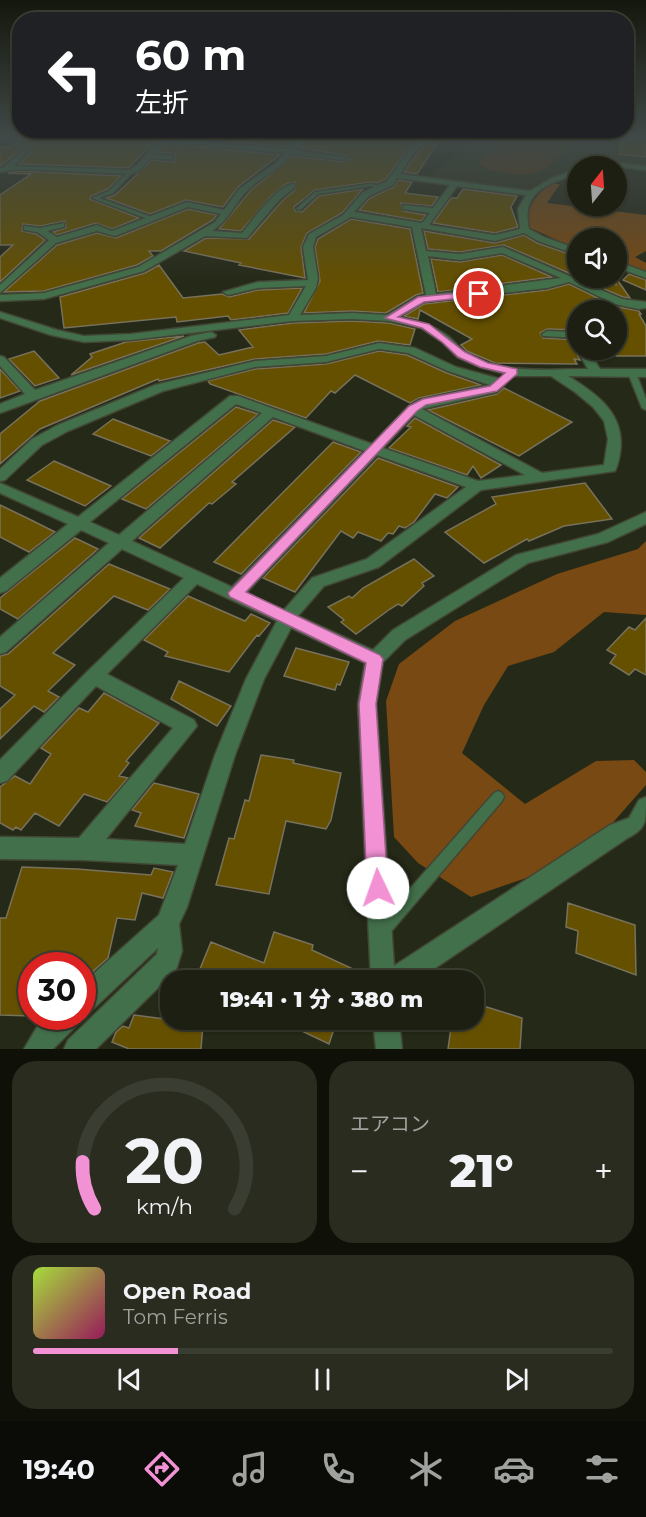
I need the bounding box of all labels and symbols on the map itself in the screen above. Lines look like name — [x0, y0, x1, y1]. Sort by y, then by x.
north arrow — [567, 156, 627, 216]
pin — [453, 268, 504, 319]
position arrow — [346, 856, 410, 920]
speed limit sign: 30 — [18, 952, 96, 1030]

